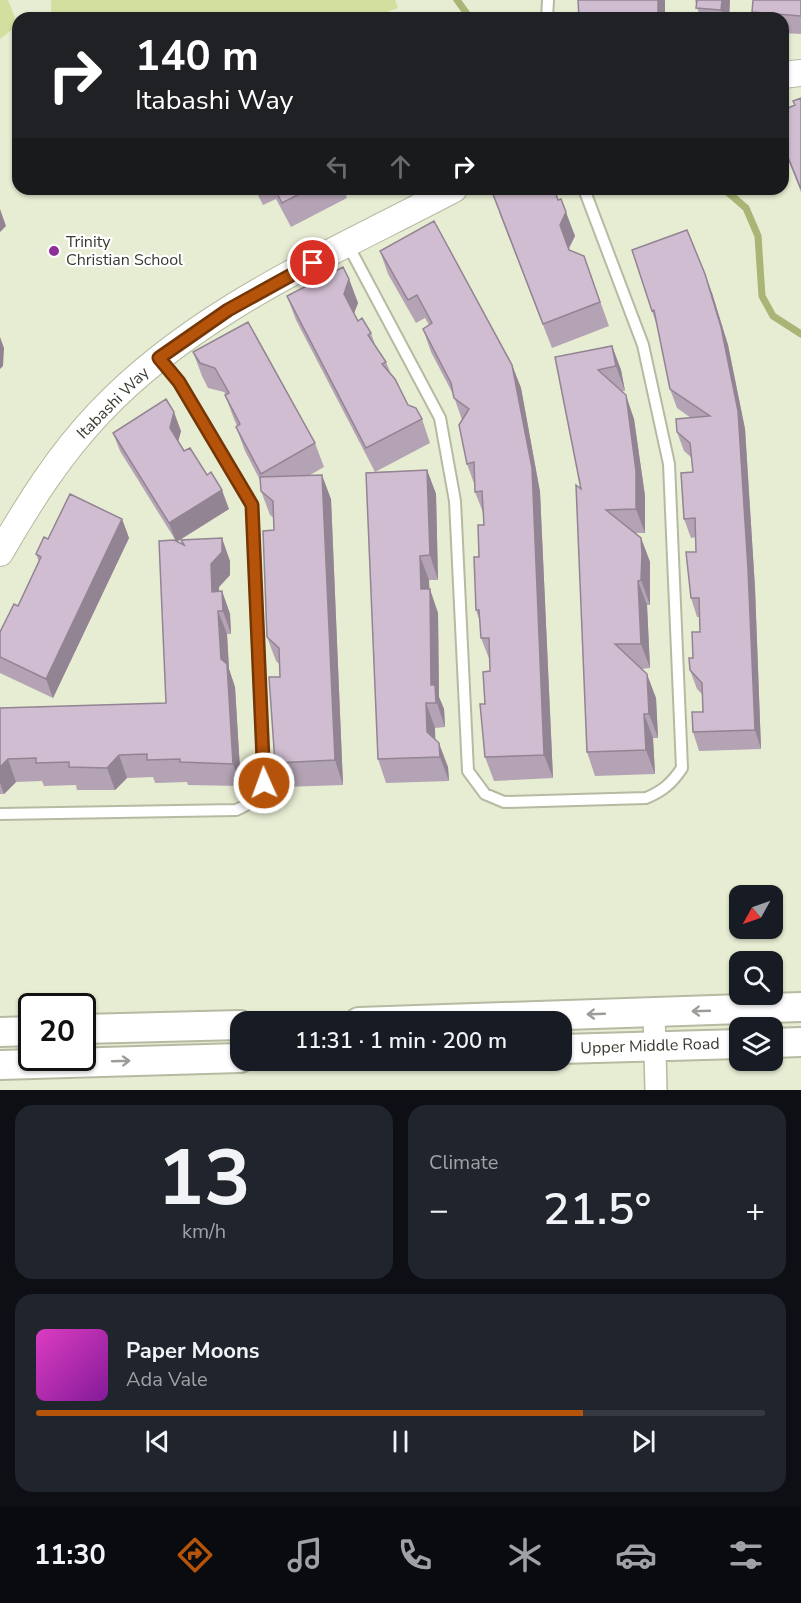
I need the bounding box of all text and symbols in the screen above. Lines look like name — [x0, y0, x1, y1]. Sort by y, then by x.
text: 140 m — [135, 28, 259, 85]
icon: right — [36, 36, 114, 114]
text: Itabashi Way — [135, 82, 293, 119]
icon: left — [321, 150, 354, 183]
icon: ahead — [384, 150, 417, 183]
icon: right — [447, 150, 480, 183]
place label: Trinity Christian School — [66, 231, 183, 271]
pin — [287, 237, 338, 288]
marker: Trinity Christian School — [47, 244, 61, 258]
icon: arrive — [296, 246, 329, 279]
street label: Itabashi Way — [72, 361, 155, 444]
position arrow — [232, 751, 296, 815]
north arrow — [729, 885, 783, 939]
map controls — [729, 885, 783, 1071]
button: search — [729, 951, 783, 1005]
speed limit sign: 20 — [18, 993, 96, 1071]
one-way arrow — [691, 1005, 711, 1017]
one-way arrow — [586, 1009, 606, 1020]
button: layers — [729, 1017, 783, 1071]
text: 11:31 · 1 min · 200 m — [295, 1026, 507, 1056]
street label: Upper Middle Road — [580, 1033, 720, 1059]
one-way arrow — [111, 1056, 131, 1067]
text: 13 — [157, 1125, 251, 1232]
text: Climate — [429, 1149, 498, 1176]
text: 21.5° — [543, 1179, 651, 1240]
text: − — [429, 1188, 449, 1233]
text: + — [745, 1188, 765, 1233]
text: km/h — [182, 1218, 226, 1245]
text: Paper Moons — [126, 1336, 260, 1366]
text: Ada Vale — [126, 1366, 208, 1393]
icon: previous — [141, 1425, 174, 1458]
icon: pause — [384, 1425, 417, 1458]
icon: next — [627, 1425, 660, 1458]
icon: directions — [174, 1534, 216, 1576]
icon: music — [284, 1534, 326, 1576]
icon: phone — [394, 1534, 436, 1576]
icon: climate — [504, 1534, 546, 1576]
icon: car — [615, 1534, 657, 1576]
icon: filters — [725, 1534, 767, 1576]
text: 11:30 — [34, 1537, 106, 1574]

